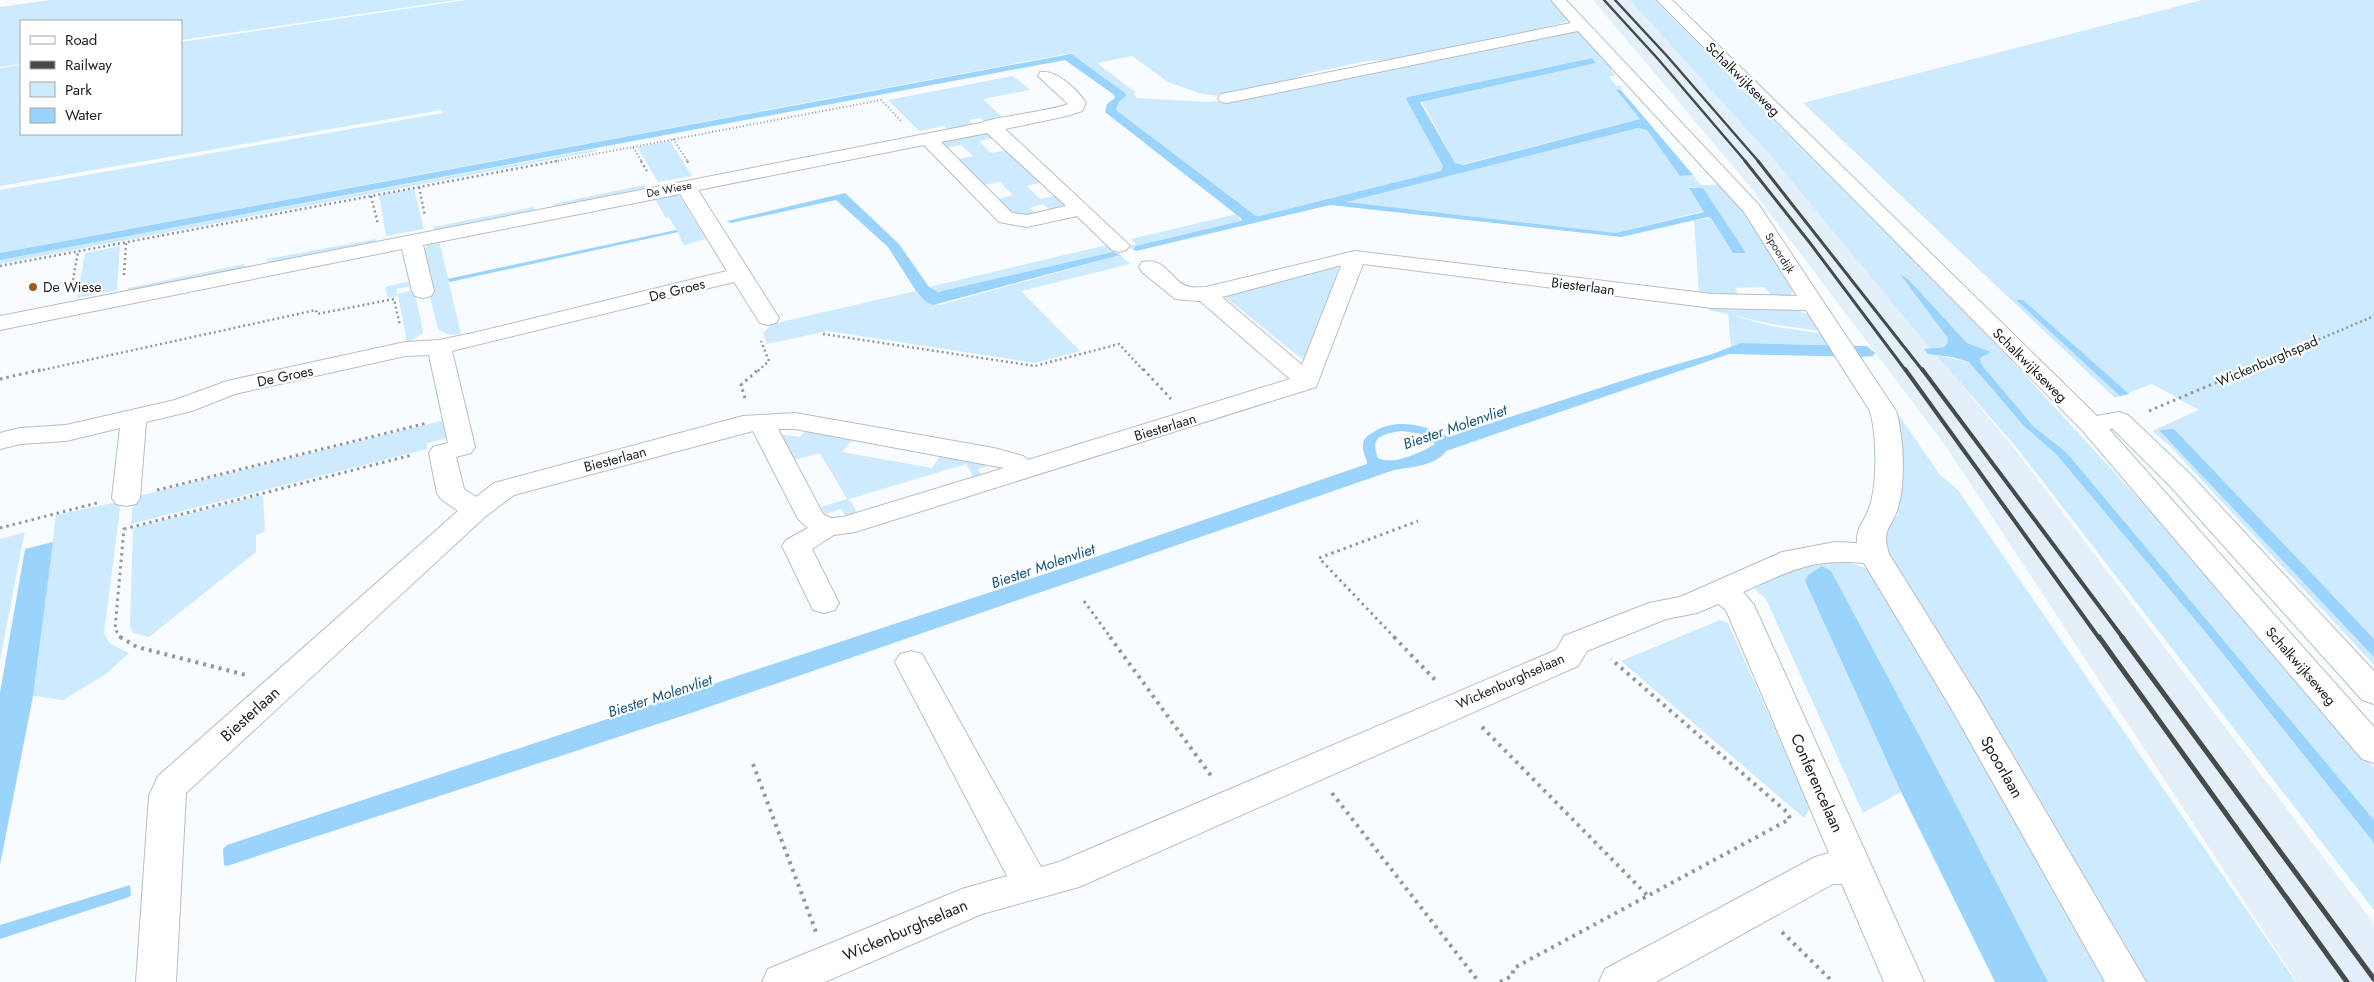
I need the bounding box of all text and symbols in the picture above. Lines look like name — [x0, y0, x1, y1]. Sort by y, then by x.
legend — [20, 20, 182, 135]
text: Road — [65, 29, 97, 51]
street label: Schalkwijkseweg — [1701, 37, 1785, 121]
text: Railway — [65, 54, 112, 76]
text: Park — [65, 79, 92, 101]
text: Water — [65, 104, 103, 126]
street label: De Wiese — [645, 177, 693, 201]
street label: Spoordijk — [1761, 230, 1799, 276]
street label: Biesterlaan — [1550, 272, 1616, 300]
street label: De Groes — [647, 273, 707, 307]
place label: De Wiese — [43, 277, 102, 297]
marker: De Wiese — [27, 281, 39, 293]
street label: Schalkwijkseweg — [1988, 323, 2072, 407]
street label: Wickenburghspad — [2213, 331, 2321, 391]
street label: De Groes — [255, 360, 315, 392]
water label: Biester Molenvliet — [1400, 398, 1511, 455]
street label: Biesterlaan — [1132, 408, 1198, 446]
street label: Biesterlaan — [582, 441, 648, 477]
water label: Biester Molenvliet — [988, 537, 1099, 594]
street label: Schalkwijkseweg — [2261, 622, 2341, 710]
street label: Wickenburghselaan — [1453, 648, 1567, 714]
water label: Biester Molenvliet — [605, 668, 716, 723]
street label: Biesterlaan — [215, 681, 285, 747]
street label: Conferencelaan — [1785, 730, 1849, 836]
street label: Spoorlaan — [1975, 732, 2029, 802]
street label: Wickenburghselaan — [839, 893, 971, 967]

